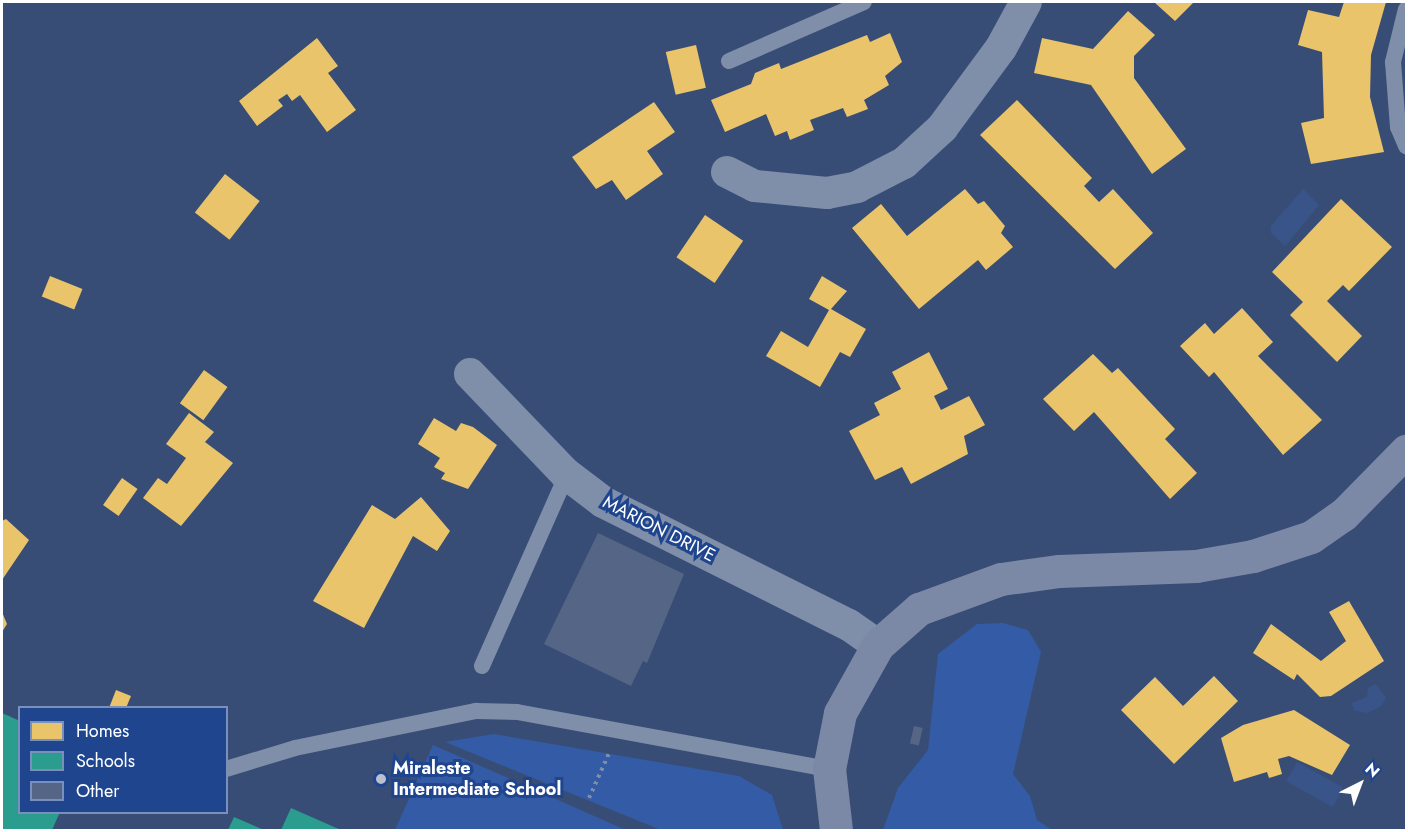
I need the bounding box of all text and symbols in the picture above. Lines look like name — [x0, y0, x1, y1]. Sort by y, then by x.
street label: MARION DRIVE — [599, 491, 719, 567]
legend — [18, 706, 228, 814]
text: Homes — [76, 718, 129, 744]
text: Schools — [76, 748, 135, 774]
north arrow — [1330, 754, 1390, 814]
text: N — [1360, 757, 1385, 783]
place label: Miraleste Intermediate School — [393, 758, 561, 800]
marker: Miraleste Intermediate School — [374, 772, 388, 786]
text: Other — [76, 778, 119, 804]

